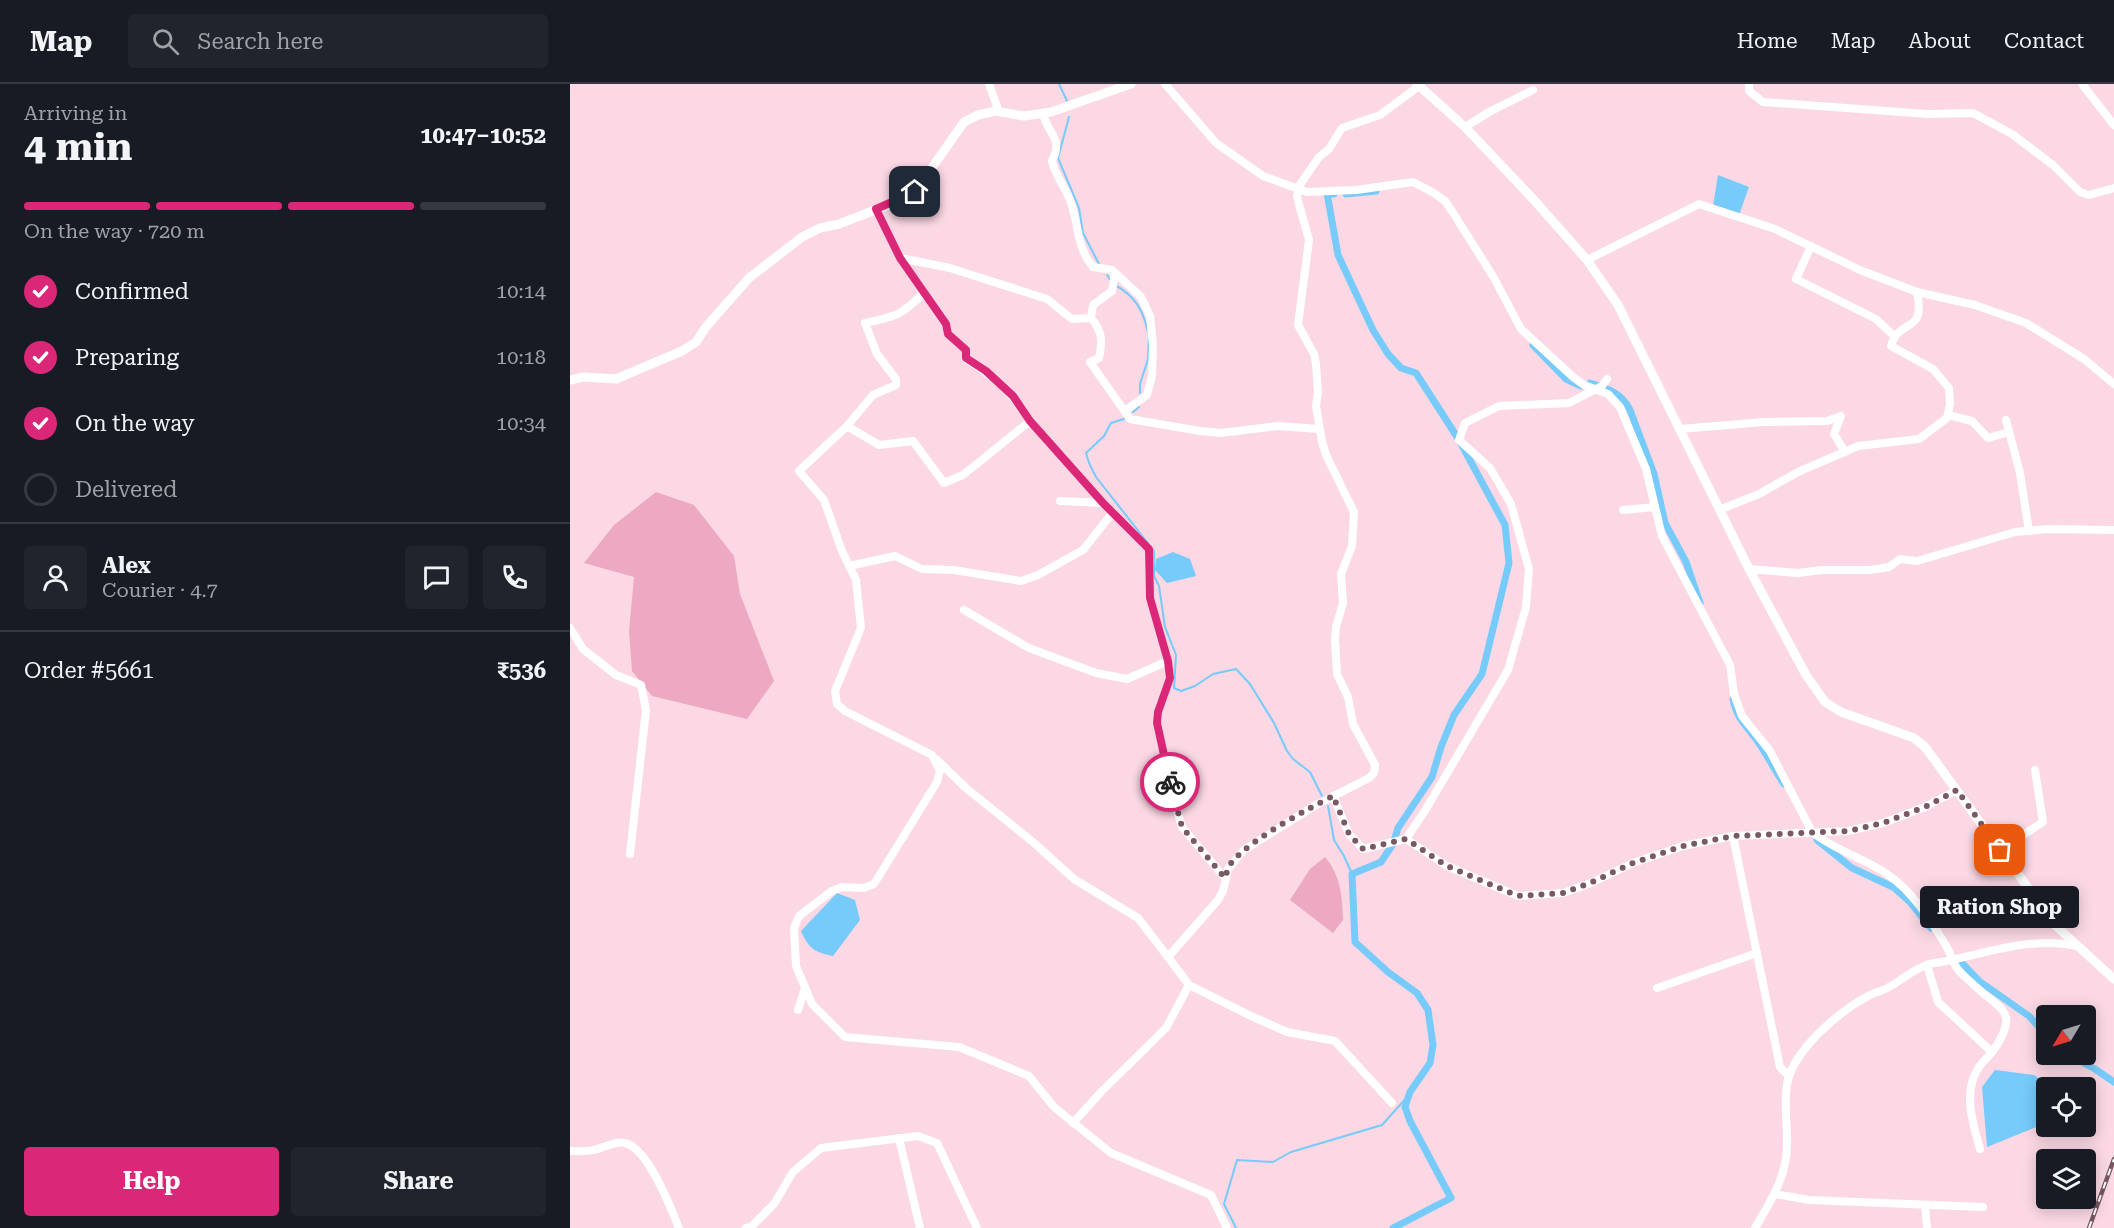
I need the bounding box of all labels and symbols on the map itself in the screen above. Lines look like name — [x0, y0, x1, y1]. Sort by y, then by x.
pin — [889, 166, 940, 217]
courier — [1140, 752, 1200, 812]
pin — [1974, 824, 2025, 875]
callout: Ration Shop — [1920, 886, 2080, 928]
north arrow — [2036, 1005, 2096, 1065]

